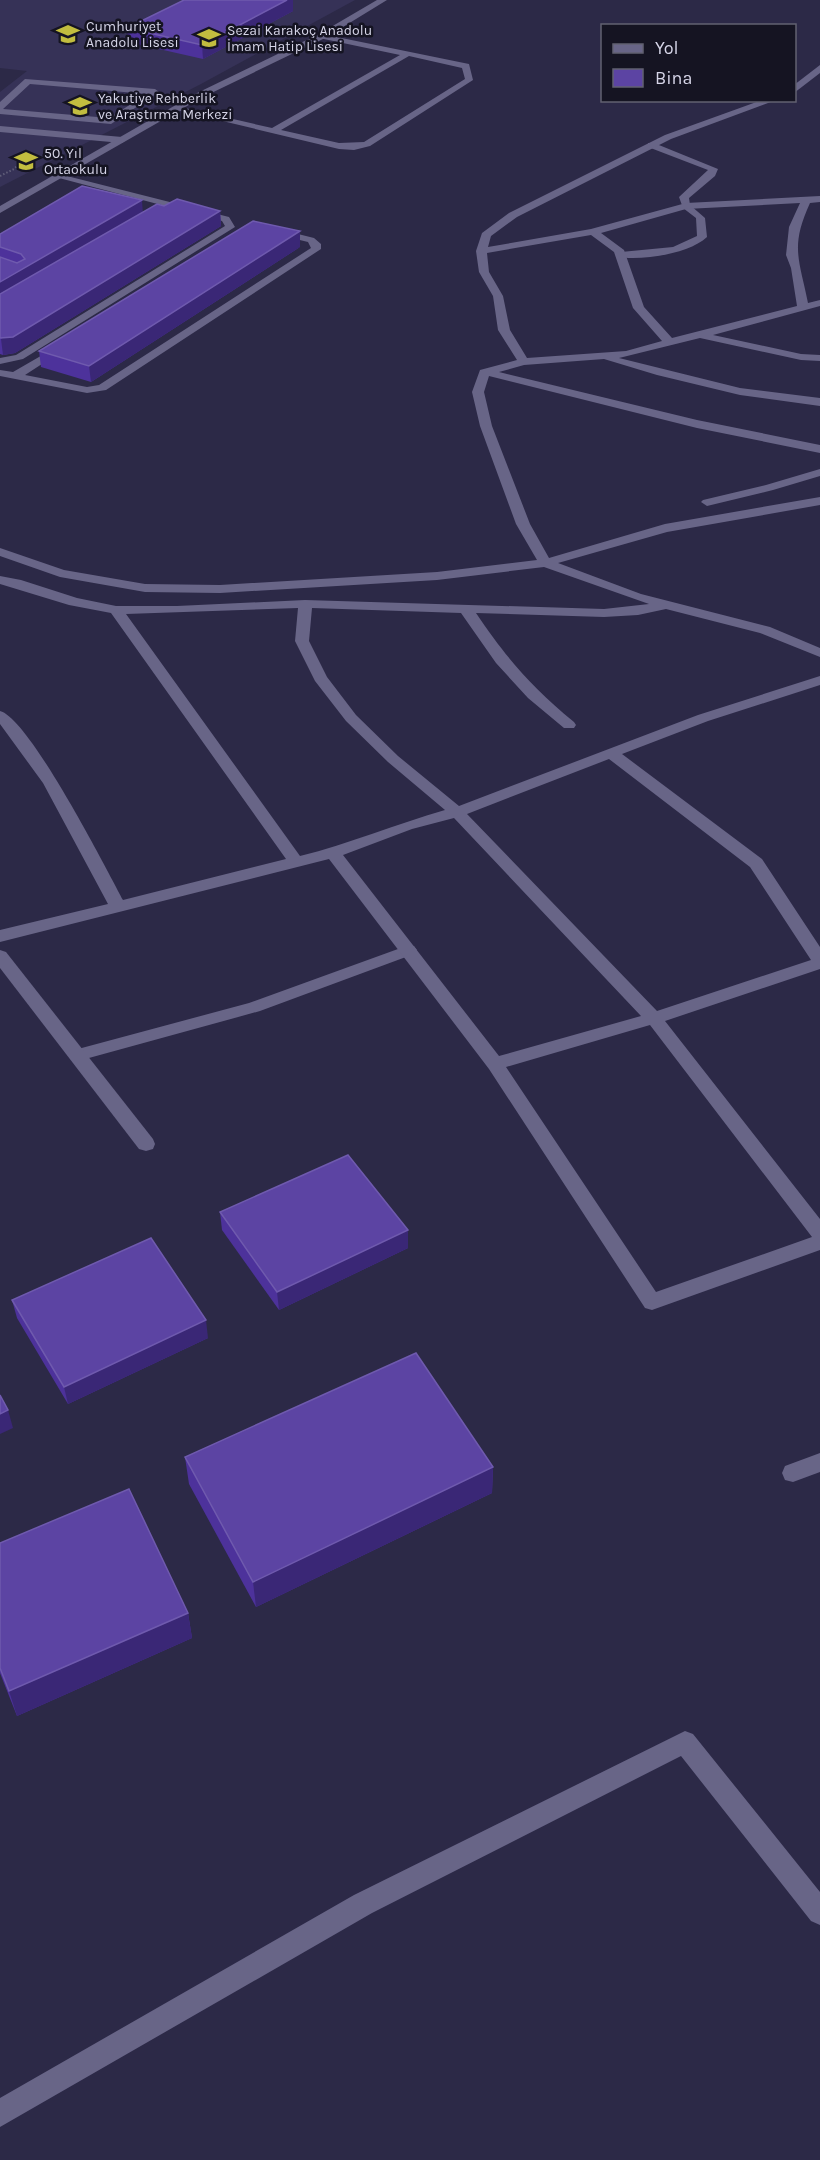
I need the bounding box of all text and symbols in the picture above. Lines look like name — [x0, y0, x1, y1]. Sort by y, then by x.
place label: Cumhuriyet Anadolu Lisesi — [86, 18, 179, 51]
school or university icon: Cumhuriyet Anadolu Lisesi — [55, 21, 81, 47]
place label: Sezai Karakoç Anadolu İmam Hatip Lisesi — [227, 22, 372, 55]
legend — [601, 24, 796, 102]
school or university icon: Sezai Karakoç Anadolu İmam Hatip Lisesi — [196, 25, 222, 51]
text: Yol — [655, 37, 679, 59]
text: Bina — [655, 67, 692, 89]
place label: Yakutiye Rehberlik ve Araştırma Merkezi — [98, 90, 232, 123]
school or university icon: Yakutiye Rehberlik ve Araştırma Merkezi — [67, 93, 93, 119]
place label: 50. Yıl Ortaokulu — [44, 145, 107, 178]
school or university icon: 50. Yıl Ortaokulu — [13, 148, 39, 174]

